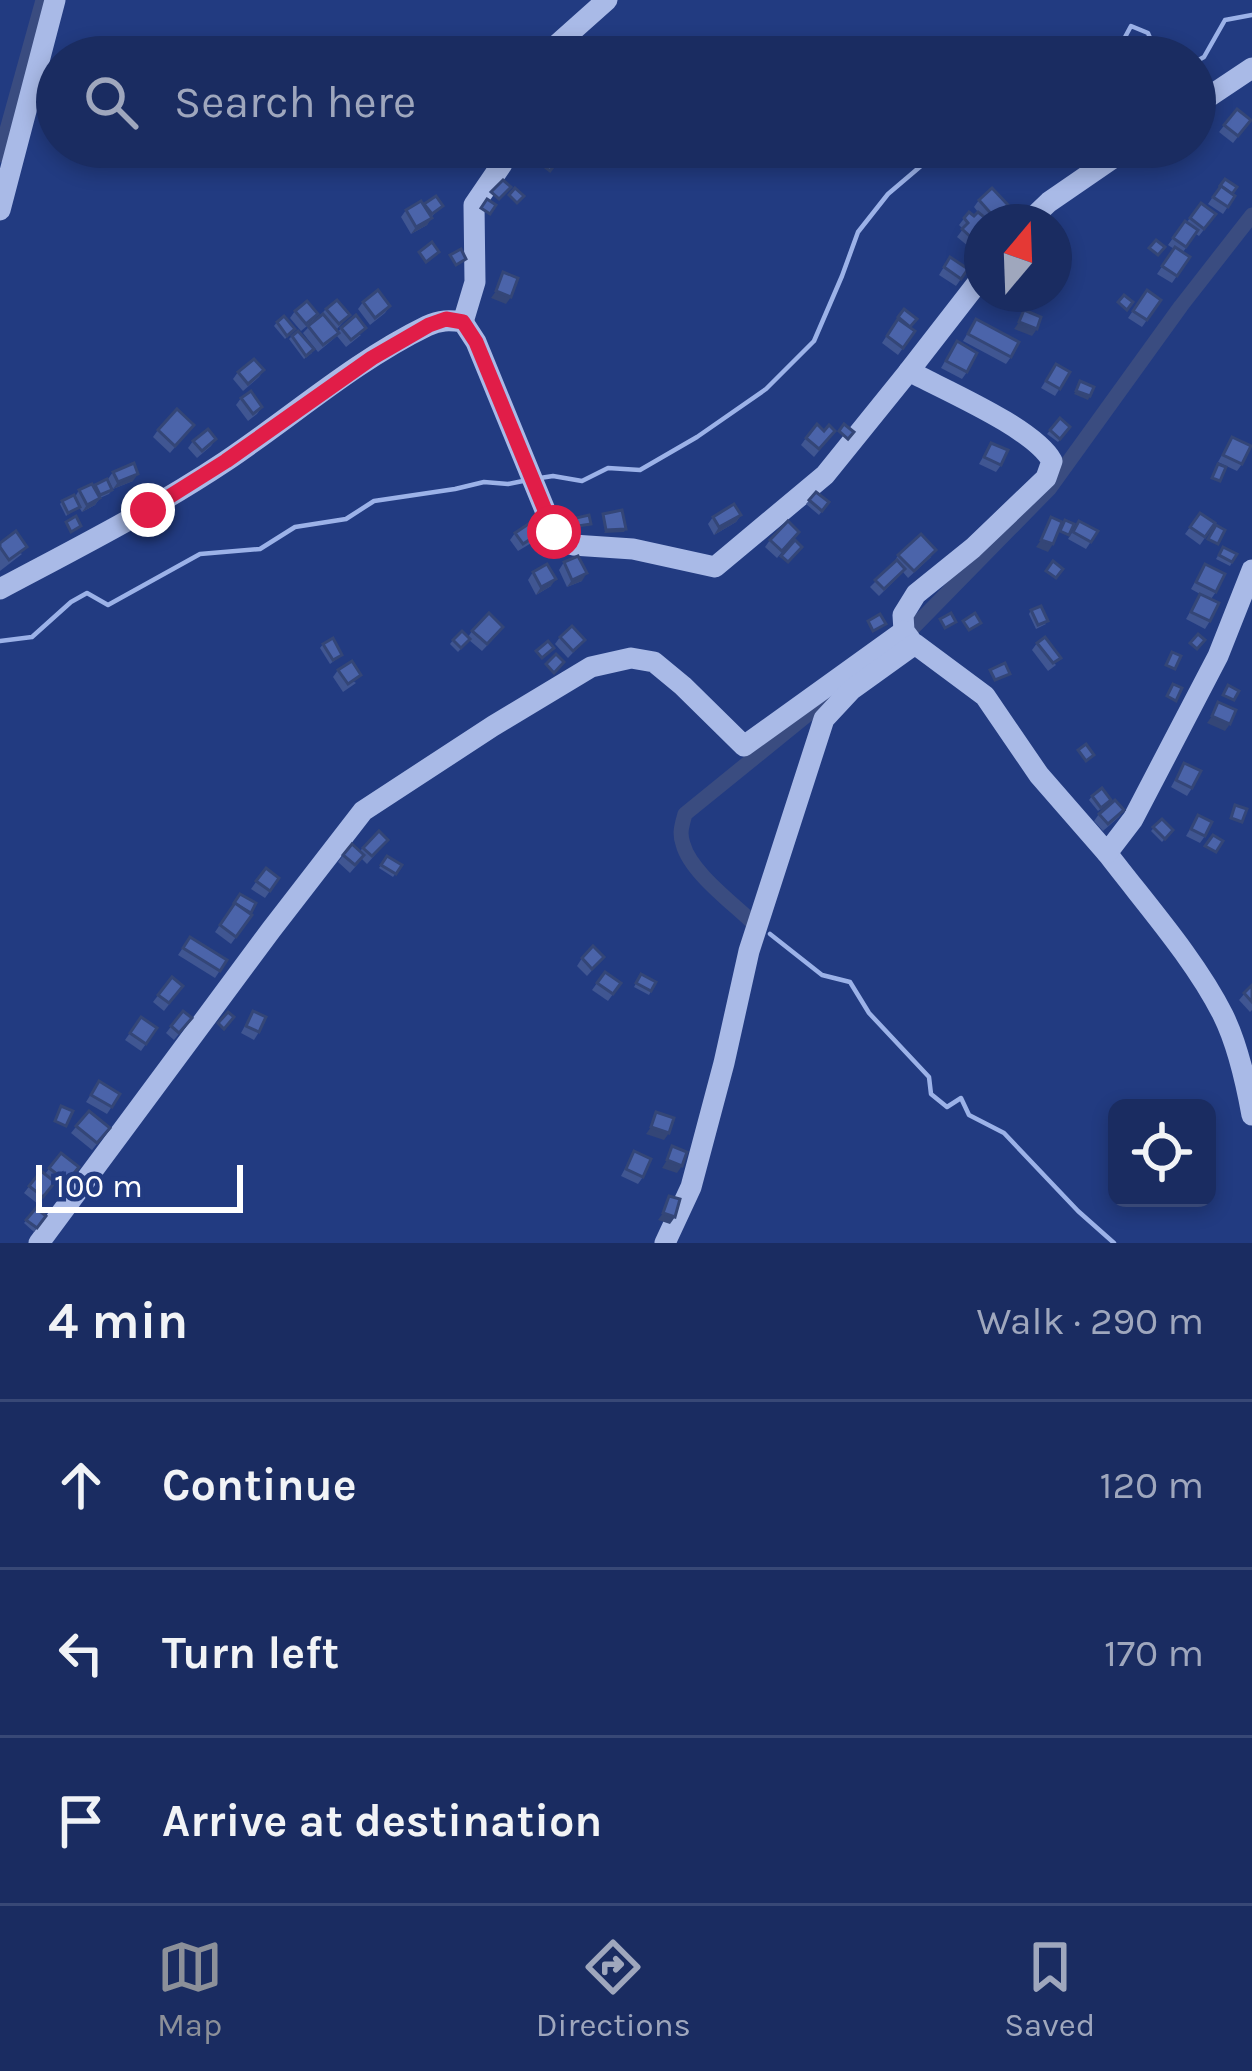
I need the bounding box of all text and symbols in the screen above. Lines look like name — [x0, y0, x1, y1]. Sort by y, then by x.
search box — [36, 36, 1216, 168]
icon: search — [78, 69, 144, 135]
text: Search here — [174, 76, 416, 128]
north arrow — [964, 204, 1072, 312]
route end — [121, 483, 175, 537]
route start — [527, 505, 581, 559]
map controls — [1108, 1099, 1216, 1207]
button: locate — [1108, 1099, 1216, 1207]
scale bar — [36, 1159, 243, 1212]
text: 100 m — [54, 1167, 143, 1205]
text: 4 min — [48, 1291, 188, 1351]
text: Walk · 290 m — [976, 1298, 1204, 1344]
icon: ahead — [48, 1452, 114, 1518]
text: Continue — [162, 1459, 357, 1511]
text: 120 m — [1100, 1462, 1204, 1508]
icon: left — [48, 1620, 114, 1686]
text: Turn left — [162, 1627, 339, 1679]
text: 170 m — [1104, 1630, 1204, 1676]
icon: arrive — [48, 1788, 114, 1854]
text: Arrive at destination — [162, 1795, 602, 1847]
tab: Map — [157, 1934, 223, 2044]
tab: Directions — [536, 1934, 691, 2044]
tab: Saved — [1004, 1934, 1095, 2044]

